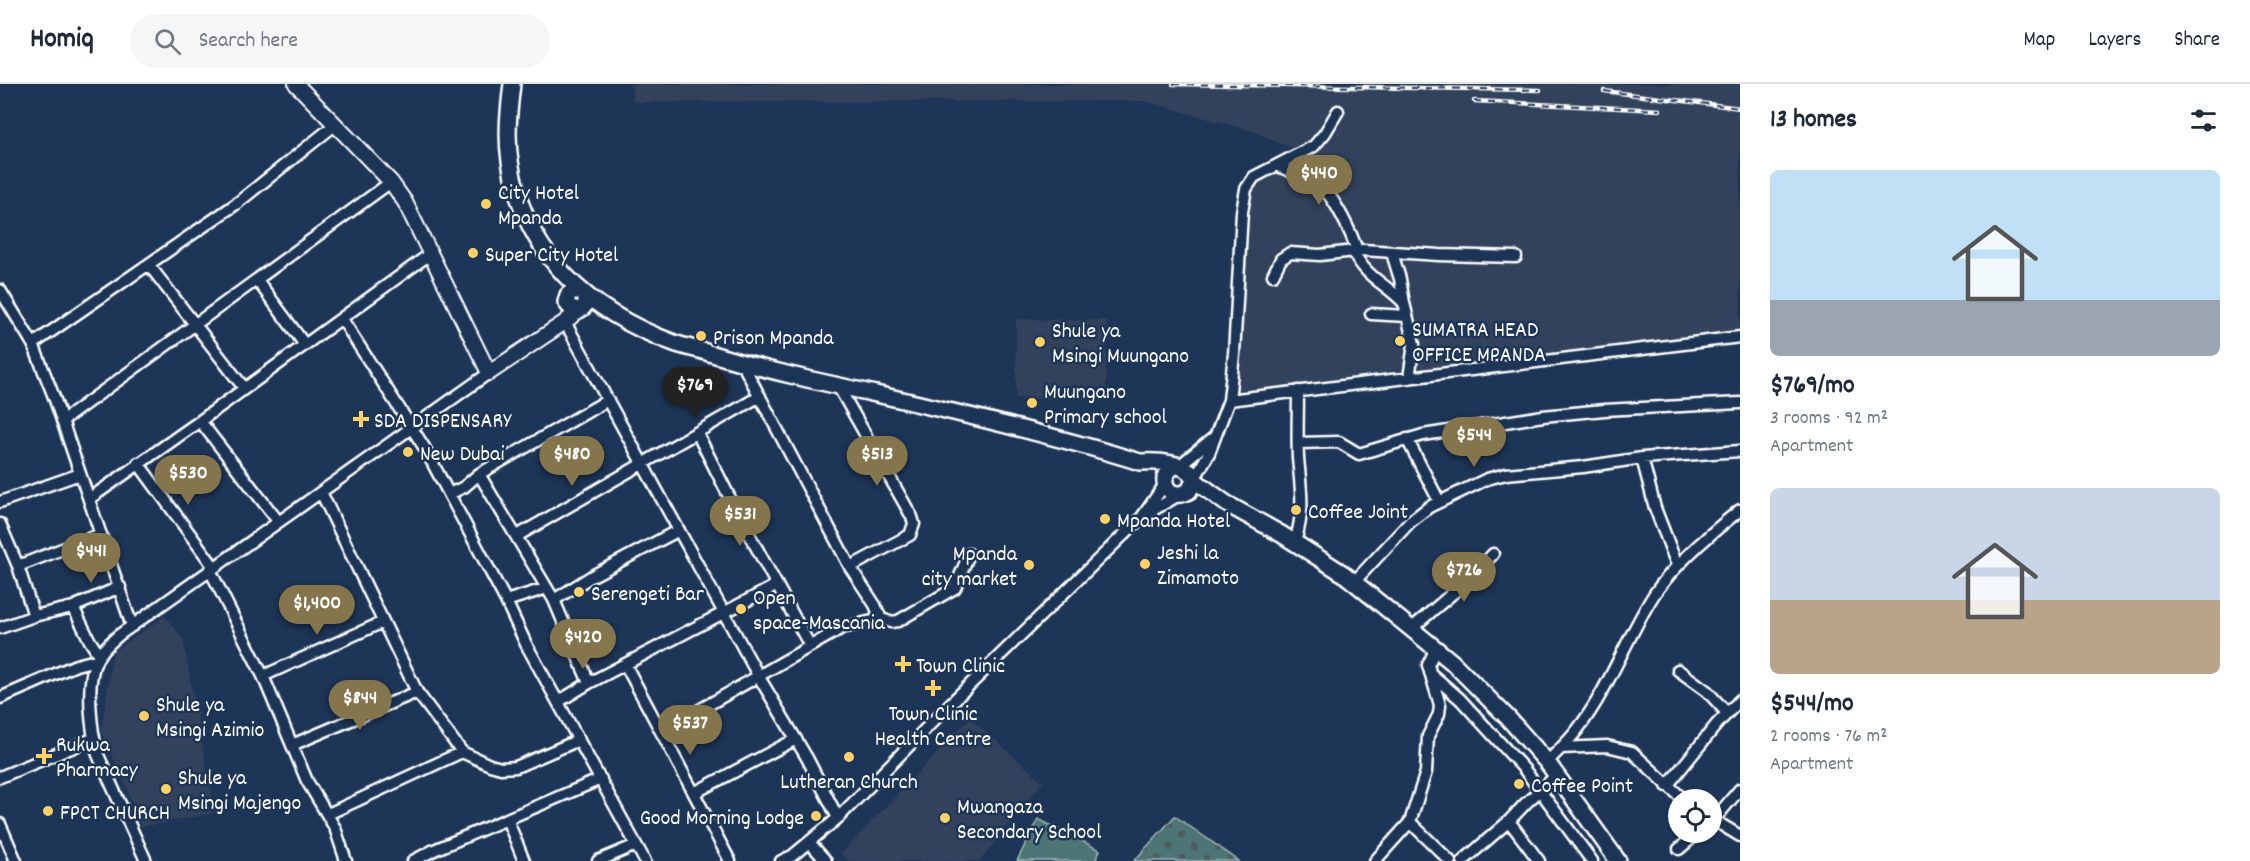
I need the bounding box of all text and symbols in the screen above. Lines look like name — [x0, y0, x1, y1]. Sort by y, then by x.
search box — [130, 14, 550, 68]
text: Homiq — [30, 21, 94, 61]
icon: search — [151, 25, 184, 58]
text: Search here — [199, 26, 298, 57]
text: Map — [2024, 26, 2055, 56]
text: Layers — [2088, 26, 2141, 56]
text: Share — [2174, 26, 2220, 56]
text: 13 homes — [1770, 102, 1857, 139]
icon: filters — [2187, 104, 2220, 137]
pin: $440 — [1283, 155, 1355, 206]
text: $440 — [1300, 160, 1338, 188]
place label: City Hotel Mpanda — [498, 179, 579, 235]
marker: City Hotel Mpanda — [479, 197, 493, 211]
icon: home — [1941, 209, 2049, 317]
place label: Super City Hotel — [485, 241, 618, 272]
marker: Super City Hotel — [466, 246, 480, 260]
place label: SUMATRA HEAD OFFICE MPANDA — [1412, 316, 1546, 372]
place label: Shule ya Msingi Muungano — [1052, 317, 1189, 373]
place label: Prison Mpanda — [713, 324, 834, 355]
marker: Prison Mpanda — [694, 329, 708, 343]
marker: SUMATRA HEAD OFFICE MPANDA — [1393, 334, 1407, 348]
marker: Shule ya Msingi Muungano — [1033, 335, 1047, 349]
pin: $769 — [659, 367, 731, 418]
text: $769/mo — [1770, 368, 1855, 405]
text: $769 — [677, 372, 713, 400]
place label: Muungano Primary school — [1044, 378, 1167, 434]
marker: Muungano Primary school — [1025, 396, 1039, 410]
text: 3 rooms · 92 m² — [1770, 405, 1888, 433]
place label: SDA DISPENSARY — [374, 407, 512, 438]
marker: SDA DISPENSARY — [352, 410, 370, 428]
pin: $544 — [1438, 417, 1510, 468]
text: $544 — [1456, 422, 1492, 450]
text: Apartment — [1770, 433, 1853, 461]
pin: $480 — [536, 436, 608, 487]
pin: $513 — [841, 436, 913, 487]
place label: New Dubai — [420, 440, 504, 471]
text: $480 — [553, 441, 591, 469]
text: $513 — [861, 441, 893, 469]
marker: New Dubai — [401, 445, 415, 459]
pin: $530 — [152, 455, 224, 506]
text: $530 — [168, 460, 208, 488]
pin: $531 — [704, 496, 776, 547]
place label: Coffee Joint — [1308, 498, 1408, 529]
text: $531 — [724, 501, 756, 529]
marker: Coffee Joint — [1289, 503, 1303, 517]
place label: Mpanda Hotel — [1117, 507, 1230, 538]
marker: Mpanda Hotel — [1098, 512, 1112, 526]
icon: home — [1941, 527, 2049, 635]
pin: $441 — [55, 533, 127, 584]
text: $441 — [75, 538, 107, 566]
place label: Jeshi la Zimamoto — [1157, 539, 1239, 595]
place label: Mpanda city market — [922, 540, 1018, 596]
pin: $726 — [1428, 552, 1500, 603]
marker: Jeshi la Zimamoto — [1138, 557, 1152, 571]
text: $726 — [1446, 557, 1482, 585]
marker: Mpanda city market — [1022, 558, 1036, 572]
place label: Serengeti Bar — [591, 580, 705, 611]
place label: Open space-Mascania — [753, 584, 886, 640]
pin: $1,400 — [268, 585, 366, 636]
marker: Serengeti Bar — [572, 585, 586, 599]
text: $1,400 — [293, 590, 341, 618]
marker: Open space-Mascania — [734, 602, 748, 616]
pin: $420 — [547, 619, 619, 670]
text: $420 — [564, 624, 602, 652]
place label: Town Clinic — [916, 652, 1005, 683]
marker: Town Clinic — [894, 655, 912, 673]
marker: Town Clinic Health Centre — [924, 679, 942, 697]
pin: $844 — [324, 680, 396, 731]
text: $844 — [343, 685, 377, 713]
text: $544/mo — [1770, 686, 1854, 723]
place label: Shule ya Msingi Azimio — [156, 691, 264, 747]
place label: Town Clinic Health Centre — [875, 700, 991, 756]
pin: $537 — [654, 705, 726, 756]
marker: Shule ya Msingi Azimio — [137, 709, 151, 723]
text: $537 — [672, 710, 708, 738]
text: 2 rooms · 76 m² — [1770, 723, 1888, 751]
place label: Rukwa Pharmacy — [56, 731, 139, 787]
marker: Rukwa Pharmacy — [37, 749, 51, 763]
marker: Lutheran Church — [842, 750, 856, 764]
text: Apartment — [1770, 751, 1853, 779]
place label: Shule ya Msingi Majengo — [178, 764, 301, 820]
place label: Lutheran Church — [780, 768, 918, 799]
place label: Coffee Point — [1531, 772, 1633, 803]
marker: Coffee Point — [1512, 777, 1526, 791]
marker: Shule ya Msingi Majengo — [159, 782, 173, 796]
map controls — [1668, 789, 1722, 843]
button: locate — [1668, 789, 1722, 843]
place label: Mwangaza Secondary School — [957, 793, 1101, 849]
place label: FPCT CHURCH — [60, 799, 170, 830]
marker: FPCT CHURCH — [41, 804, 55, 818]
place label: Good Morning Lodge — [640, 804, 804, 835]
marker: Good Morning Lodge — [809, 809, 823, 823]
marker: Mwangaza Secondary School — [938, 811, 952, 825]

